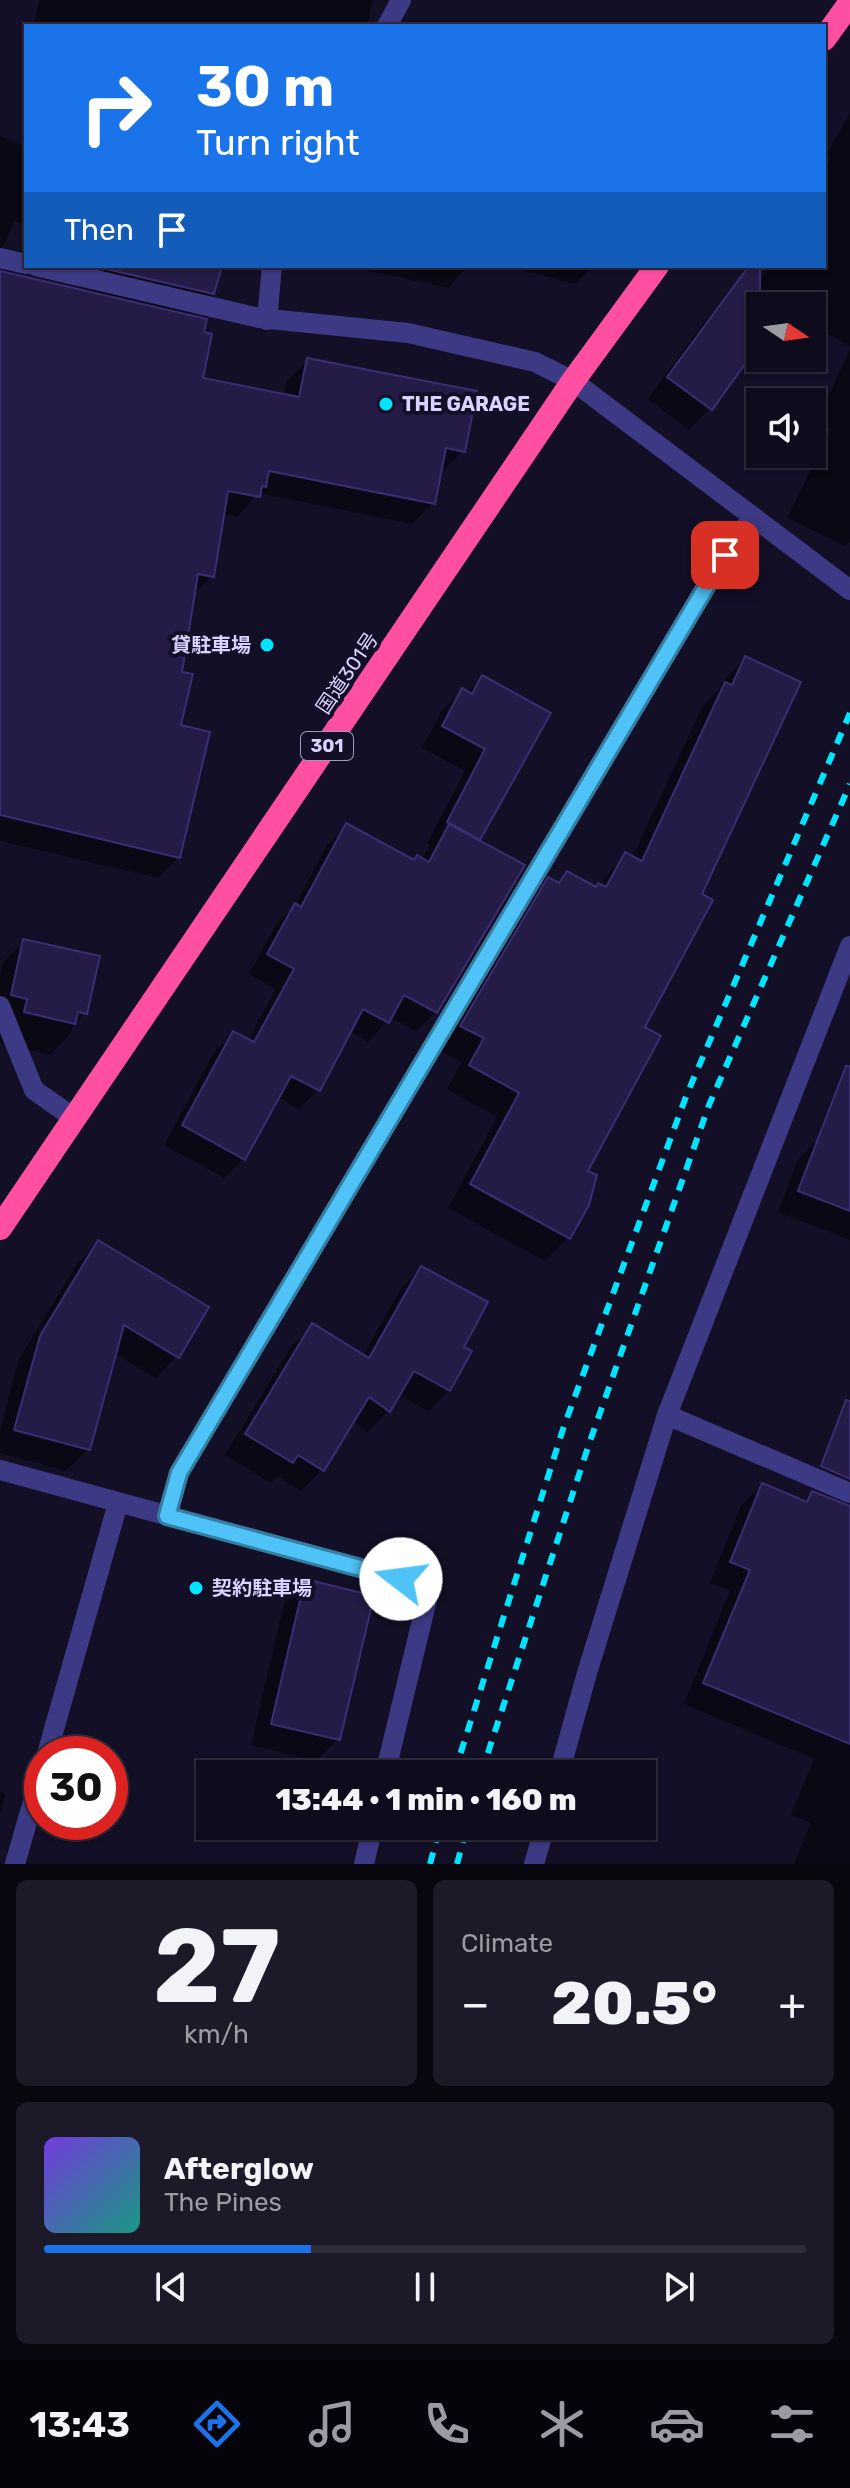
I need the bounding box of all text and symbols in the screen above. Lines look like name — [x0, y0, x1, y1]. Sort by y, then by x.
text: 30 m — [196, 54, 334, 120]
icon: right — [64, 56, 168, 160]
text: Turn right — [196, 121, 360, 164]
icon: arrive — [150, 208, 194, 252]
text: Then — [64, 212, 134, 248]
north arrow — [746, 292, 826, 372]
map controls — [746, 292, 826, 468]
button: sound — [746, 388, 826, 468]
place label: THE GARAGE — [402, 392, 530, 416]
marker: THE GARAGE — [377, 395, 395, 413]
pin — [691, 521, 759, 589]
icon: arrive — [703, 533, 747, 577]
street label: 国道301号 — [311, 628, 383, 718]
place label: 貸駐車場 — [171, 633, 251, 657]
marker: 貸駐車場 — [258, 636, 276, 654]
road number: 301 — [301, 732, 353, 760]
position arrow — [359, 1537, 443, 1621]
place label: 契約駐車場 — [212, 1576, 312, 1600]
marker: 契約駐車場 — [187, 1579, 205, 1597]
speed limit sign: 30 — [24, 1736, 128, 1840]
text: 13:44 · 1 min · 160 m — [275, 1782, 577, 1818]
text: 27 — [153, 1905, 280, 2028]
text: Climate — [461, 1928, 553, 1959]
text: 20.5° — [551, 1968, 717, 2039]
text: − — [461, 1978, 490, 2030]
text: + — [779, 1978, 806, 2030]
text: km/h — [184, 2019, 249, 2050]
text: Afterglow — [164, 2151, 314, 2187]
text: The Pines — [164, 2187, 282, 2218]
icon: previous — [149, 2265, 193, 2309]
icon: pause — [403, 2265, 447, 2309]
icon: next — [657, 2265, 701, 2309]
icon: directions — [189, 2396, 245, 2452]
icon: music — [304, 2396, 360, 2452]
icon: phone — [419, 2396, 475, 2452]
icon: climate — [534, 2396, 590, 2452]
icon: car — [649, 2396, 705, 2452]
icon: filters — [764, 2396, 820, 2452]
text: 13:43 — [30, 2403, 130, 2446]

